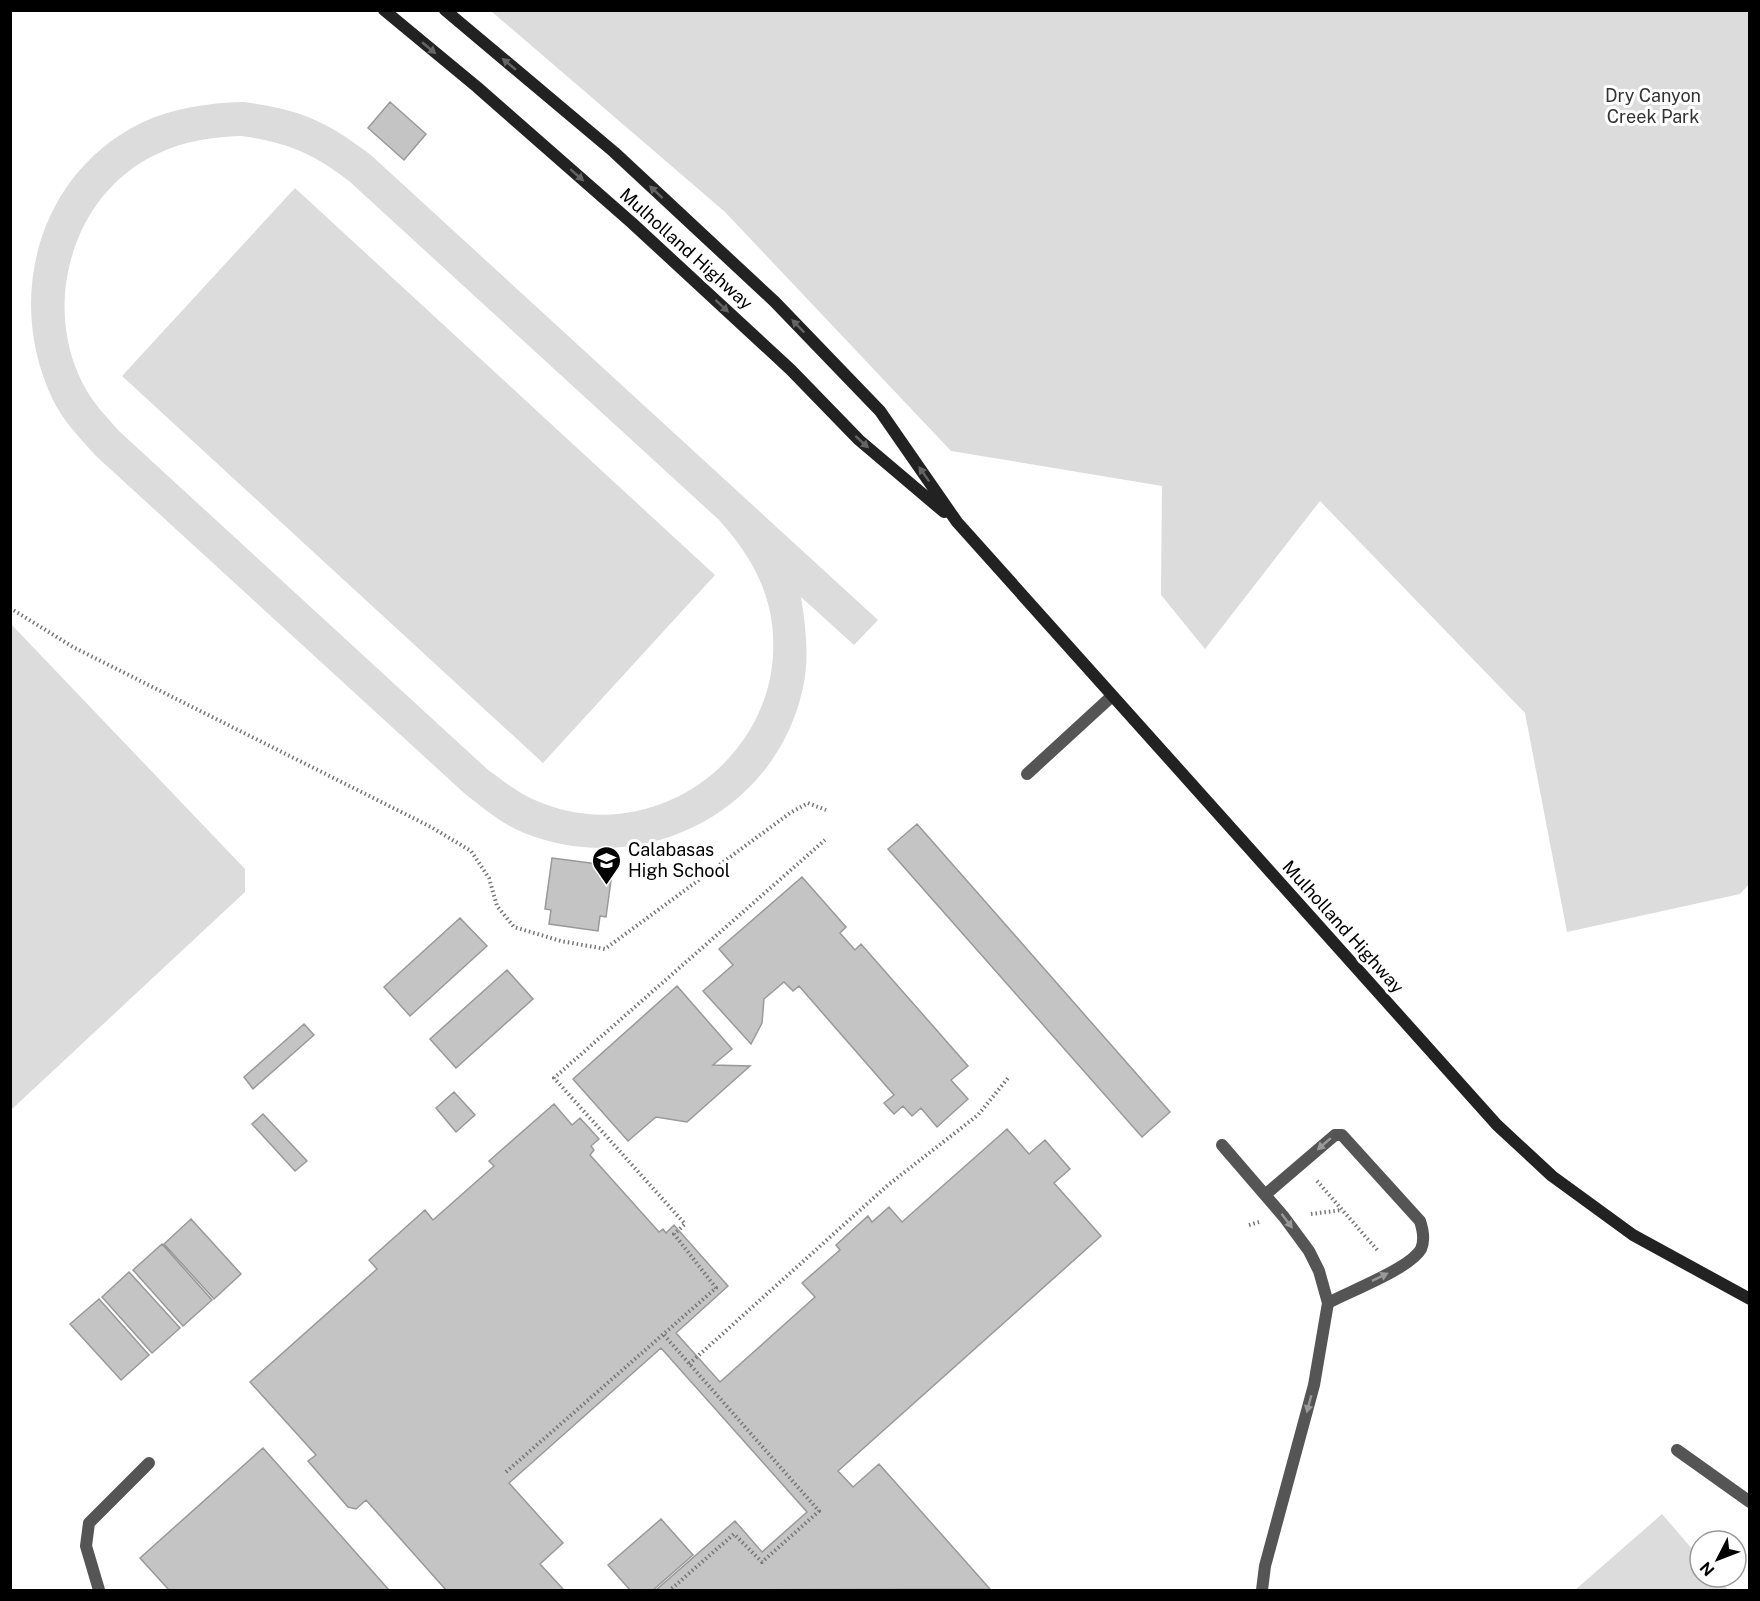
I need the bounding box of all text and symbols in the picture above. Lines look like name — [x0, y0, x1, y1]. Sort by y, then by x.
one-way arrow — [422, 41, 437, 53]
one-way arrow — [502, 58, 517, 71]
park label: Dry Canyon Creek Park — [1605, 85, 1701, 127]
one-way arrow — [569, 168, 584, 181]
street label: Mulholland Highway — [616, 184, 757, 314]
one-way arrow — [649, 185, 664, 199]
one-way arrow — [714, 299, 729, 313]
one-way arrow — [791, 320, 805, 334]
one-way arrow — [854, 435, 869, 449]
one-way arrow — [918, 466, 929, 483]
place label: Calabasas High School — [628, 839, 730, 881]
school or university icon: Calabasas High School — [591, 844, 623, 886]
street label: Mulholland Highway — [1278, 856, 1409, 998]
one-way arrow — [1317, 1137, 1332, 1150]
one-way arrow — [1281, 1213, 1293, 1229]
one-way arrow — [1372, 1272, 1389, 1281]
one-way arrow — [1304, 1395, 1313, 1413]
north arrow — [1688, 1529, 1748, 1589]
text: N — [1696, 1558, 1718, 1580]

